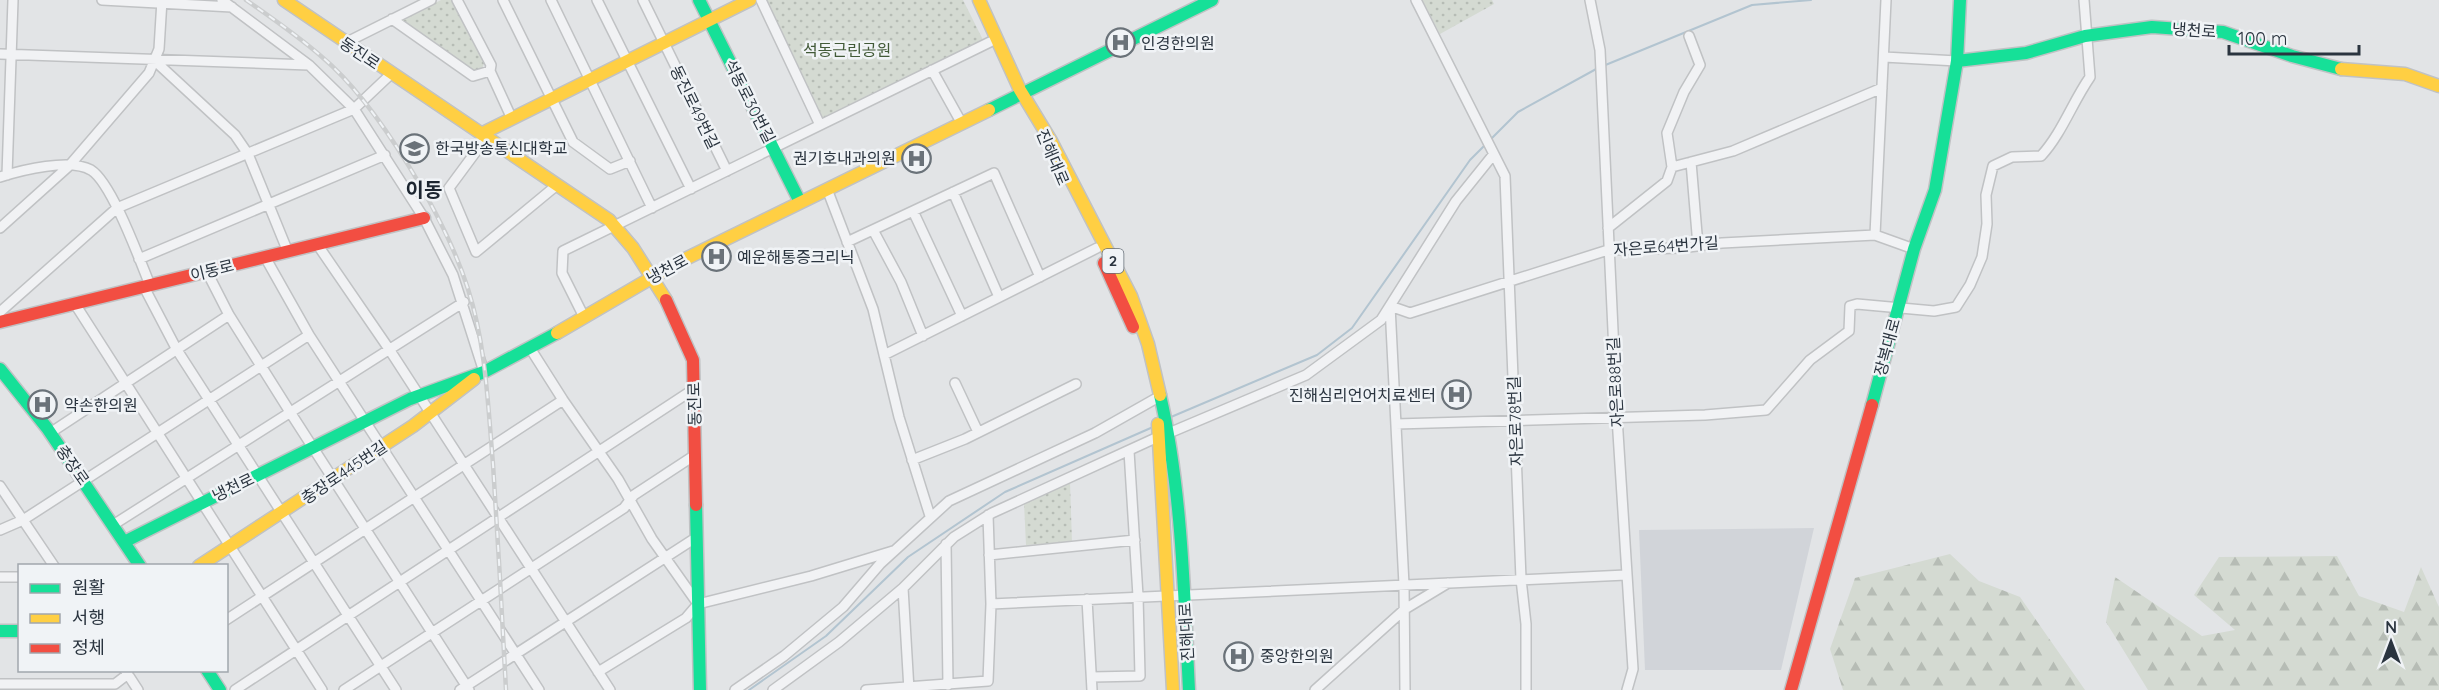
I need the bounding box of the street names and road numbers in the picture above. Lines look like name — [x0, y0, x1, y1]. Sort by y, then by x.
street label: 냉천로 — [2171, 18, 2217, 42]
street label: 동진로 — [336, 32, 384, 74]
street label: 석동로30번길 — [720, 56, 780, 146]
street label: 동진로49번길 — [666, 62, 724, 152]
street label: 진해대로 — [1032, 126, 1074, 188]
street label: 자은로64번가길 — [1613, 232, 1719, 260]
road number: 2 — [1102, 249, 1124, 273]
street label: 냉천로 — [643, 250, 691, 288]
street label: 이동로 — [188, 255, 236, 285]
street label: 장복대로 — [1870, 316, 1904, 378]
street label: 자은로88번길 — [1603, 336, 1627, 428]
street label: 자은로78번길 — [1503, 375, 1527, 467]
street label: 동진로 — [684, 381, 704, 426]
street label: 충장로445번길 — [297, 436, 391, 508]
street label: 충장로 — [52, 441, 94, 489]
street label: 냉천로 — [209, 468, 257, 506]
street label: 진해대로 — [1174, 602, 1198, 662]

